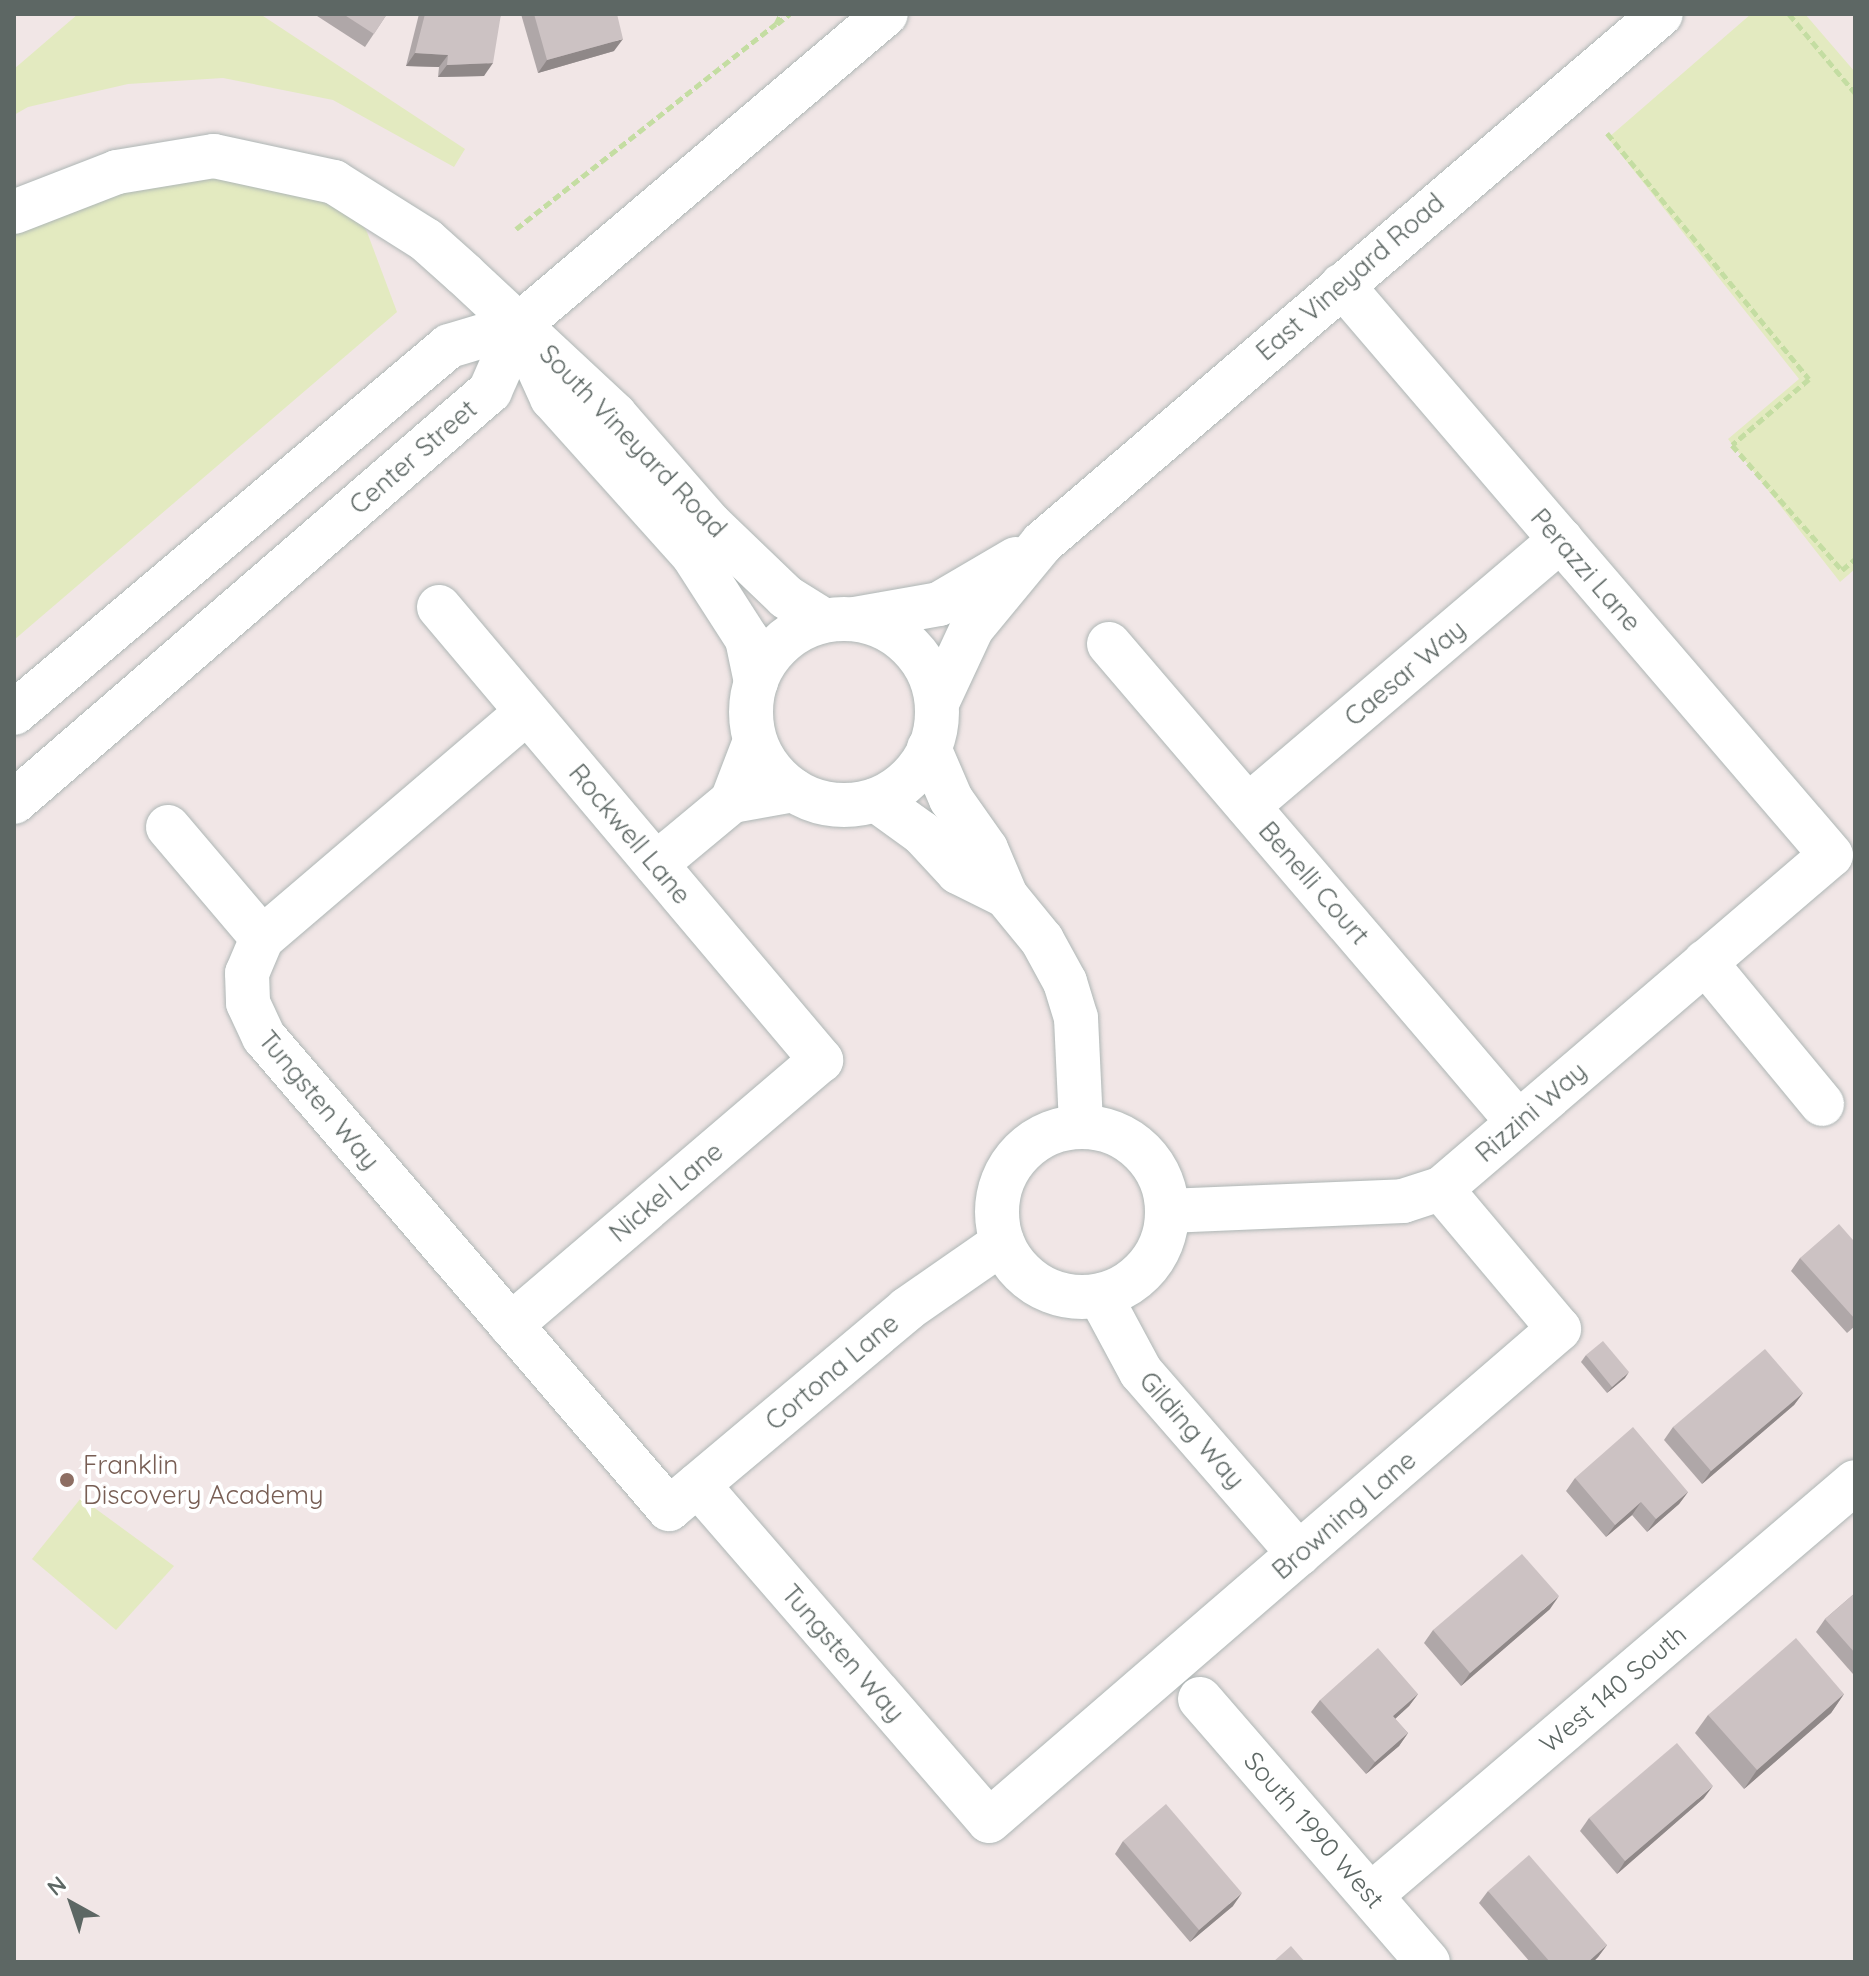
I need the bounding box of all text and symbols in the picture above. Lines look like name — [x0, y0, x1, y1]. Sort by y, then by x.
street label: East Vineyard Road — [1250, 187, 1450, 367]
street label: South Vineyard Road — [533, 338, 733, 544]
street label: Center Street — [343, 393, 483, 521]
street label: Perazzi Lane — [1524, 502, 1648, 638]
street label: Caesar Way — [1338, 613, 1472, 733]
street label: Rockwell Lane — [562, 758, 698, 910]
street label: Benelli Court — [1252, 815, 1376, 951]
street label: Tungsten Way — [252, 1024, 386, 1176]
street label: Rizzini Way — [1469, 1055, 1593, 1169]
street label: Nickel Lane — [603, 1136, 729, 1248]
street label: Cortona Lane — [759, 1307, 905, 1437]
street label: Gilding Way — [1133, 1365, 1251, 1495]
street label: Browning Lane — [1266, 1444, 1422, 1586]
place label: Franklin Discovery Academy — [83, 1449, 324, 1510]
marker: Franklin Discovery Academy — [58, 1471, 76, 1489]
street label: Tungsten Way — [775, 1578, 911, 1728]
street label: West 140 South — [1533, 1619, 1693, 1759]
street label: South 1990 West — [1237, 1745, 1391, 1915]
north arrow — [32, 1864, 112, 1944]
text: N — [41, 1870, 72, 1902]

